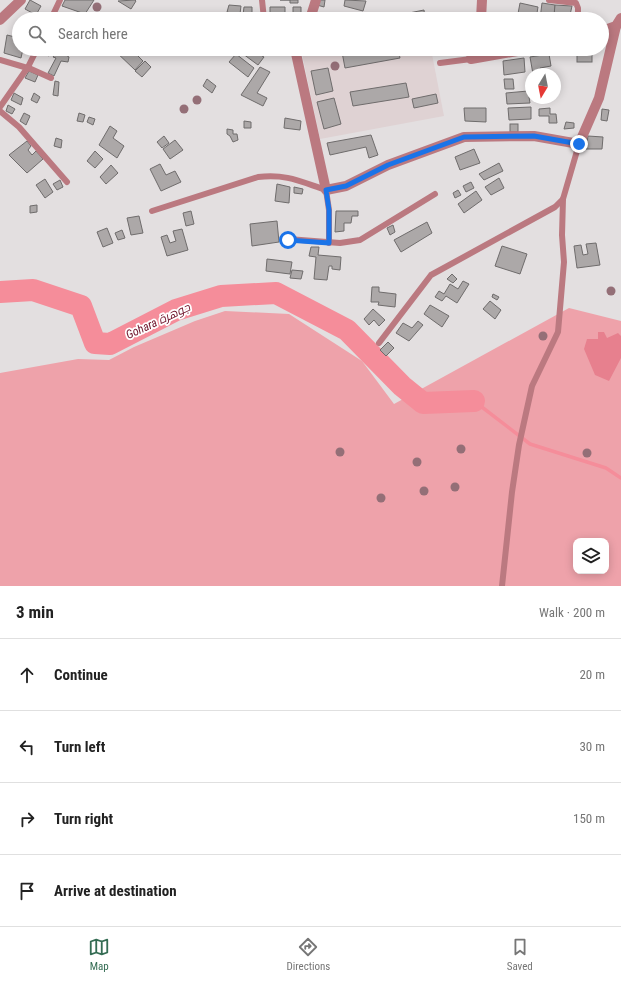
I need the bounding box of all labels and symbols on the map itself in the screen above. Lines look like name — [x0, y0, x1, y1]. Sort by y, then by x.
north arrow — [525, 68, 561, 104]
route end — [570, 135, 588, 153]
route start — [279, 231, 297, 249]
water label: Gohara جوهرة — [124, 299, 194, 342]

